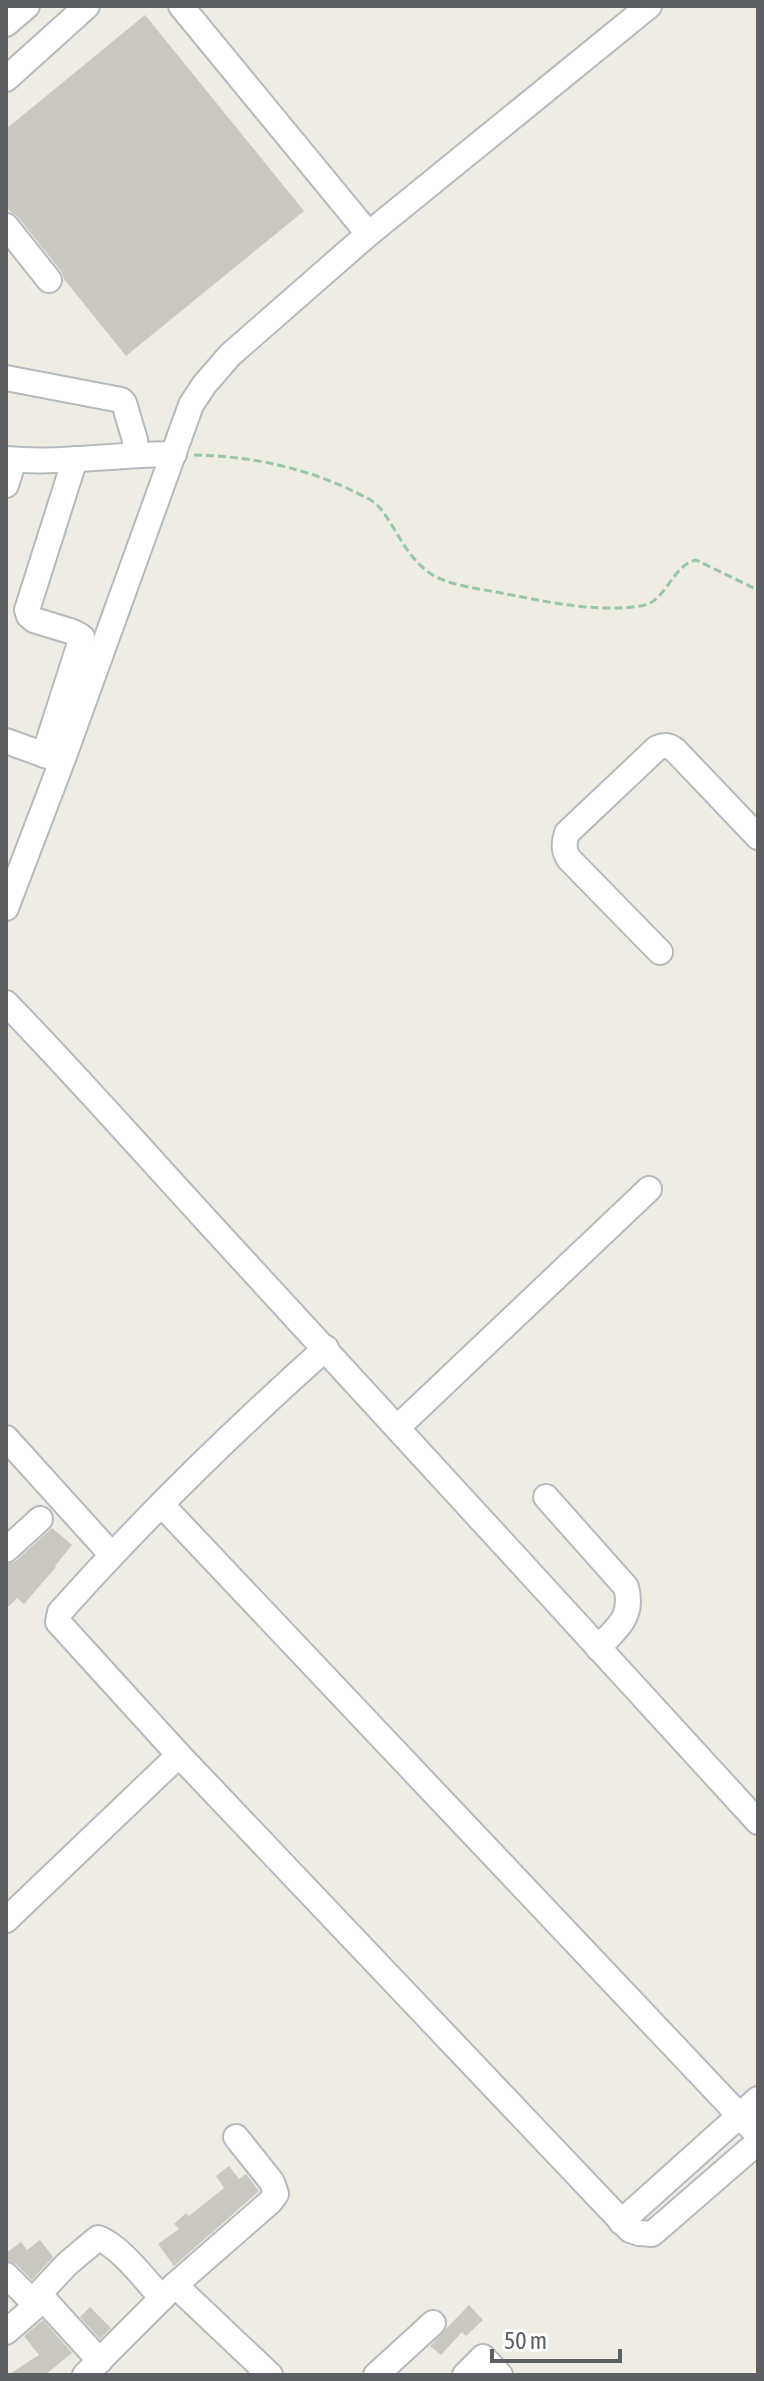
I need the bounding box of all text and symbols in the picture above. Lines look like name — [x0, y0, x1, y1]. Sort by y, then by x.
scale bar — [492, 2313, 620, 2363]
text: 50 m — [504, 2327, 547, 2354]

